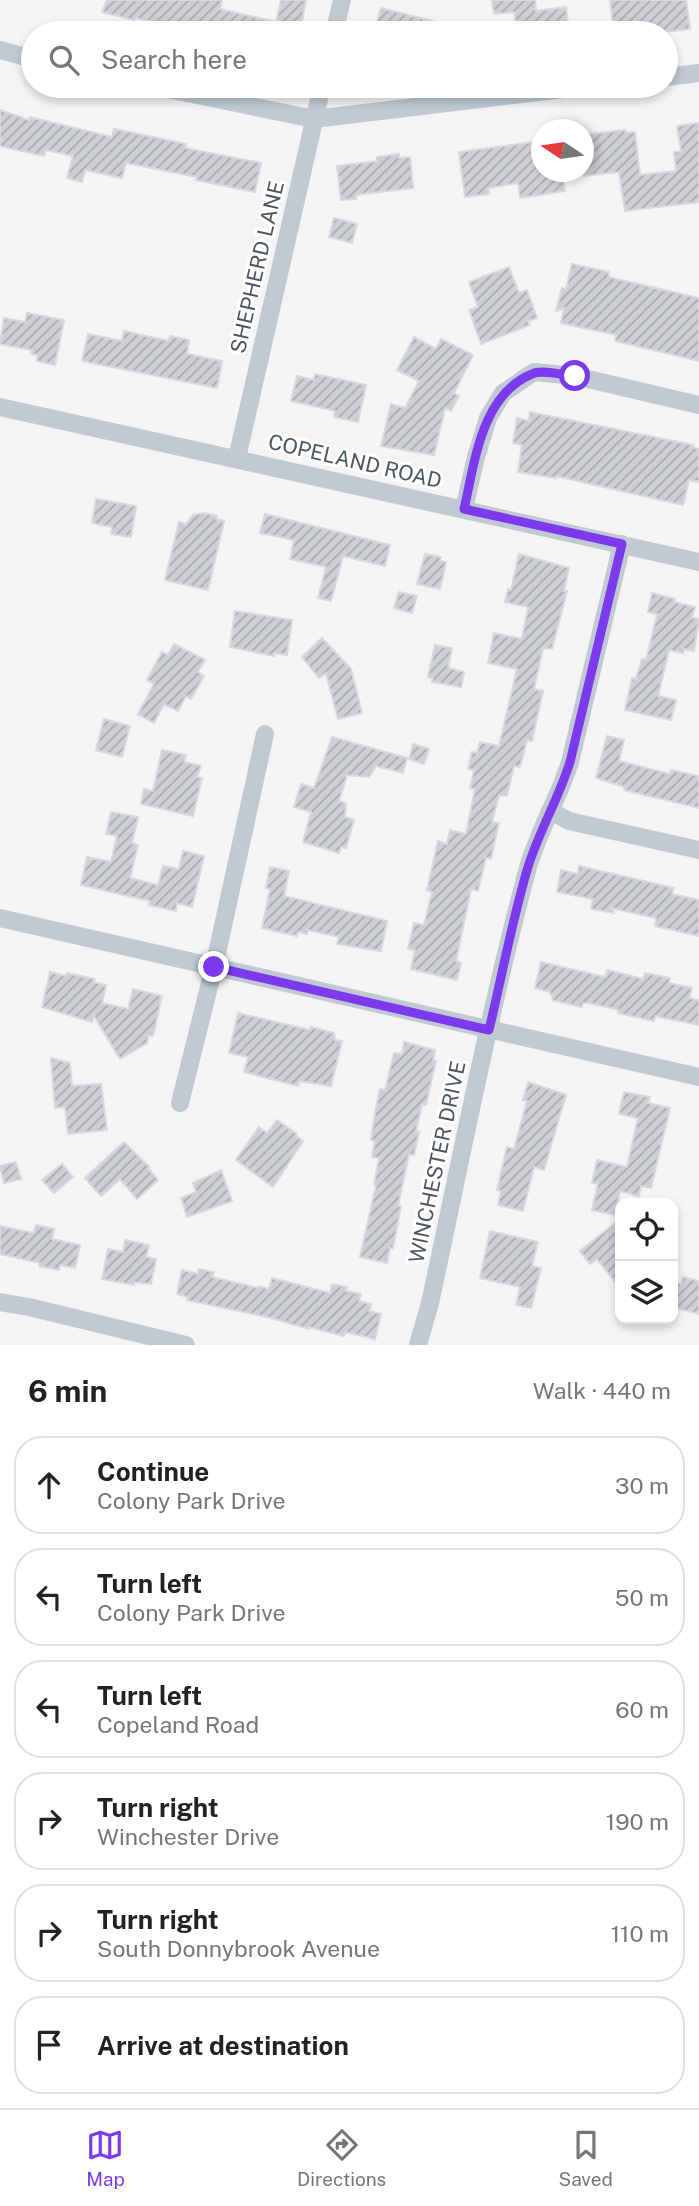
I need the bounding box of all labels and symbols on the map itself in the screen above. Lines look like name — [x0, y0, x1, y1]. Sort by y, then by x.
north arrow — [531, 119, 594, 182]
street label: SHEPHERD LANE — [225, 178, 289, 356]
route start — [559, 360, 590, 391]
street label: COPELAND ROAD — [266, 429, 444, 493]
route end — [198, 951, 229, 982]
street label: WINCHESTER DRIVE — [403, 1059, 471, 1265]

